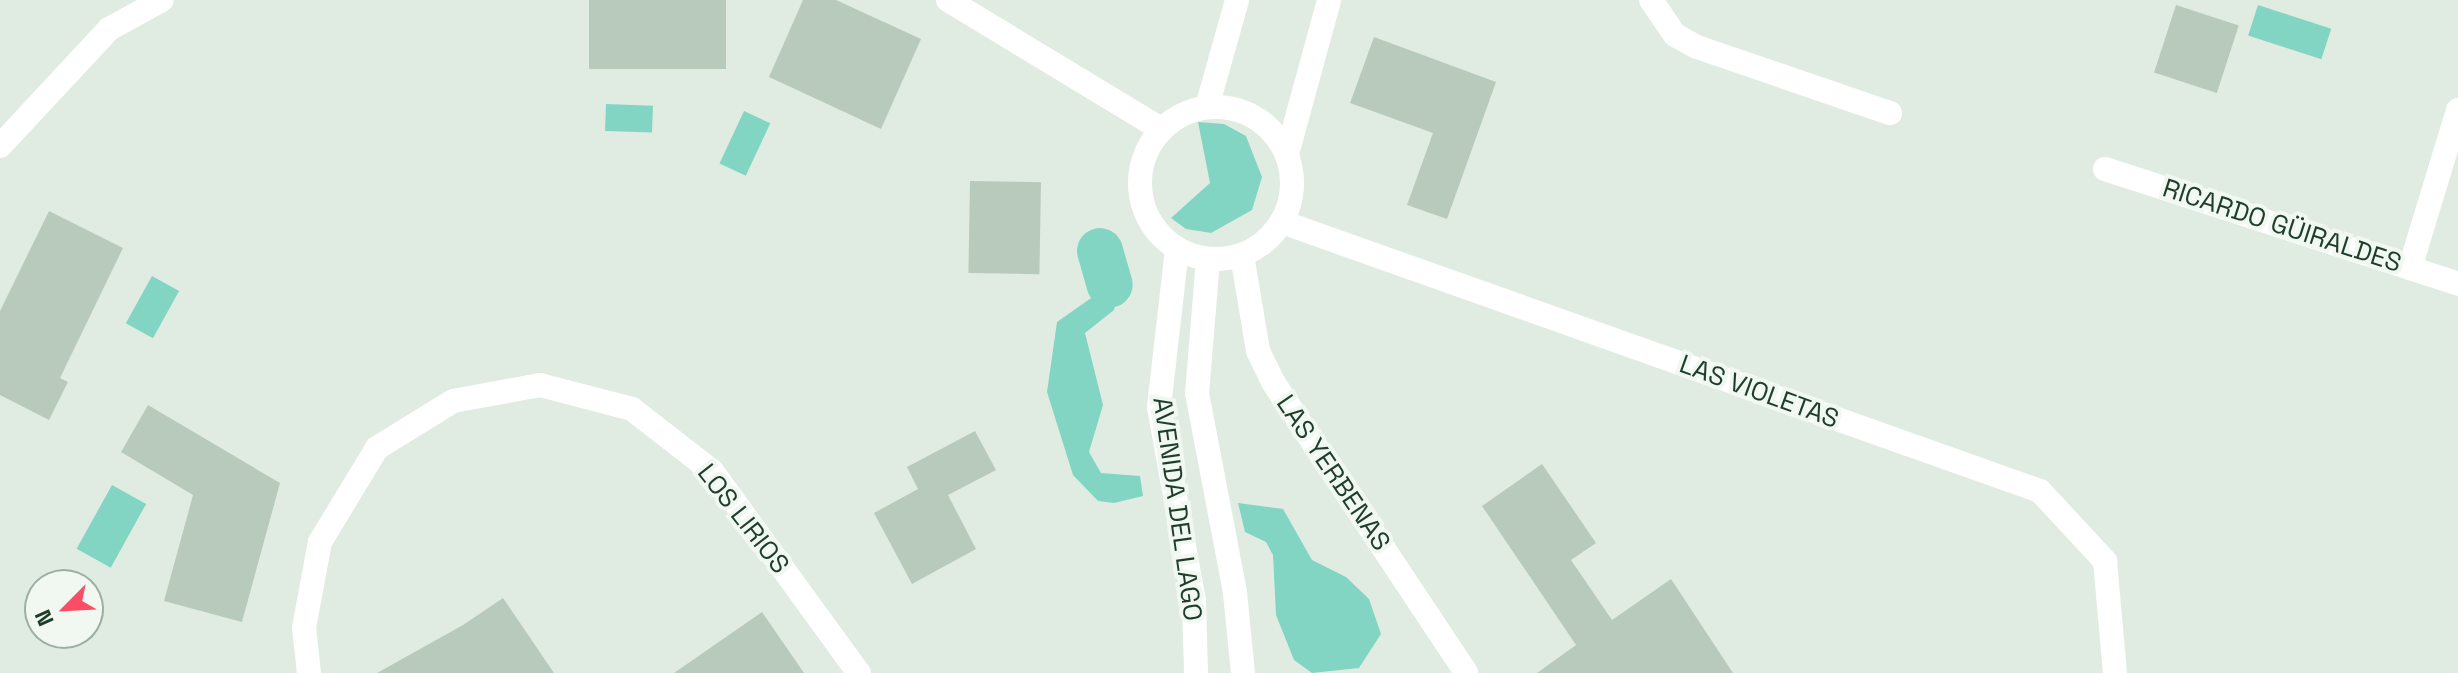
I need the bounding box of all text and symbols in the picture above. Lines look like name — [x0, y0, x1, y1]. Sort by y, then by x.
street label: RICARDO GÜIRALDES — [2159, 173, 2405, 279]
street label: LAS VIOLETAS — [1675, 349, 1843, 435]
street label: LAS YERBENAS — [1269, 389, 1397, 557]
street label: AVENIDA DEL LAGO — [1146, 394, 1208, 624]
street label: LOS LIRIOS — [691, 458, 795, 580]
north arrow — [24, 569, 104, 649]
text: N — [28, 606, 60, 630]

